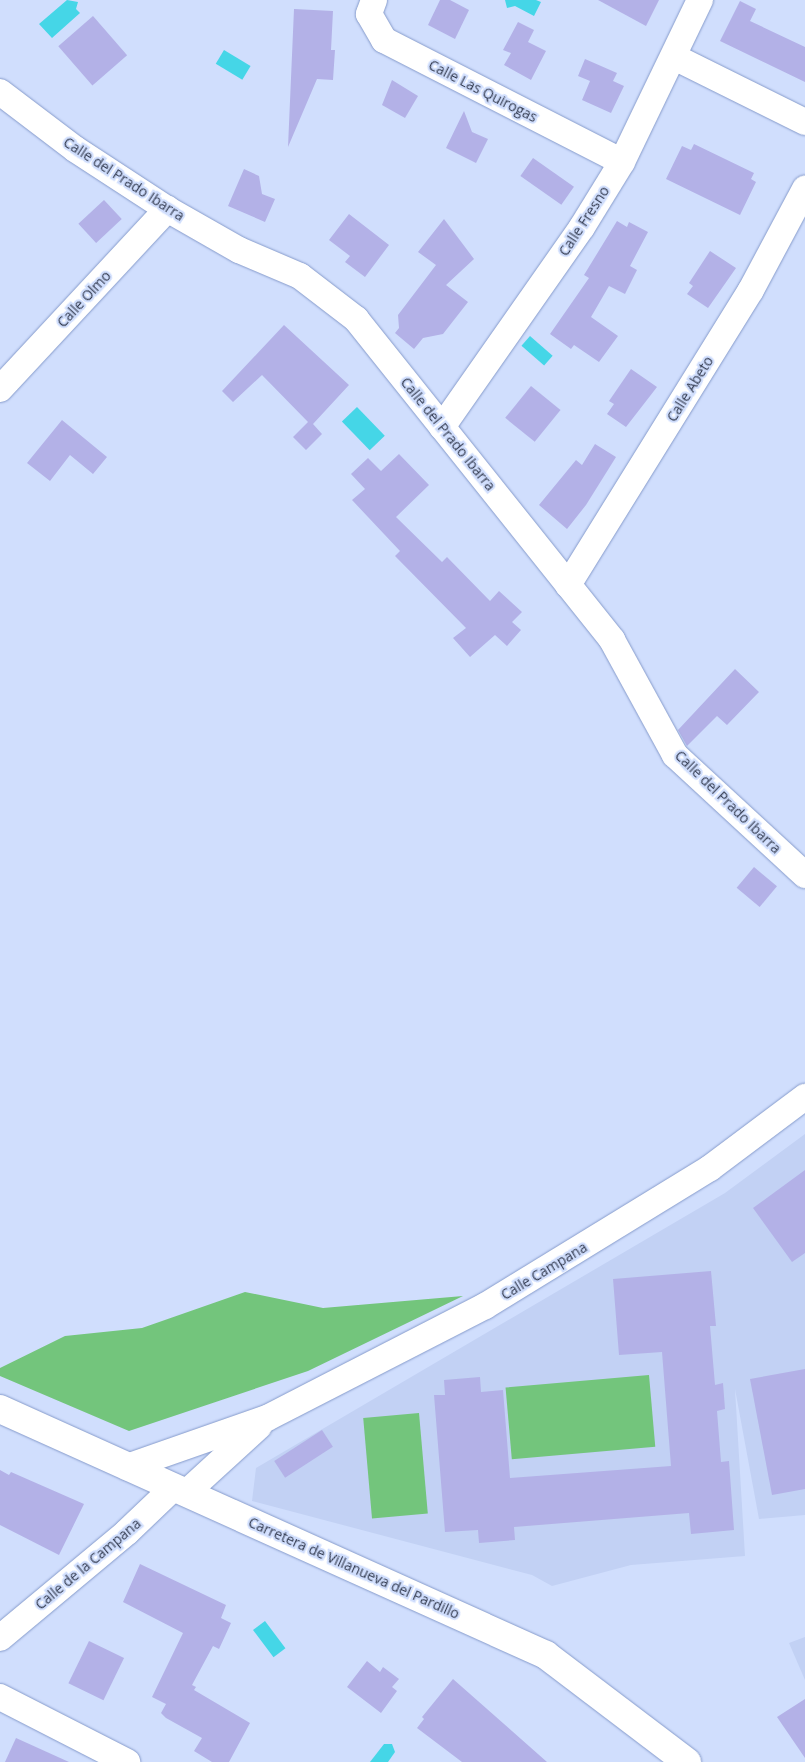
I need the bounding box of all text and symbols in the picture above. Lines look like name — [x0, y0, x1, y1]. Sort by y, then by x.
street label: Calle Las Quirogas — [426, 56, 540, 126]
street label: Calle del Prado Ibarra — [60, 134, 188, 224]
street label: Calle Fresno — [555, 183, 613, 259]
street label: Calle Olmo — [54, 267, 114, 331]
street label: Calle Abeto — [663, 353, 717, 425]
street label: Calle del Prado Ibarra — [397, 374, 499, 494]
street label: Calle del Prado Ibarra — [672, 747, 784, 857]
street label: Calle Campana — [498, 1239, 590, 1303]
street label: Carretera de Villanueva del Pardillo — [246, 1514, 462, 1622]
street label: Calle de la Campana — [32, 1515, 144, 1613]

